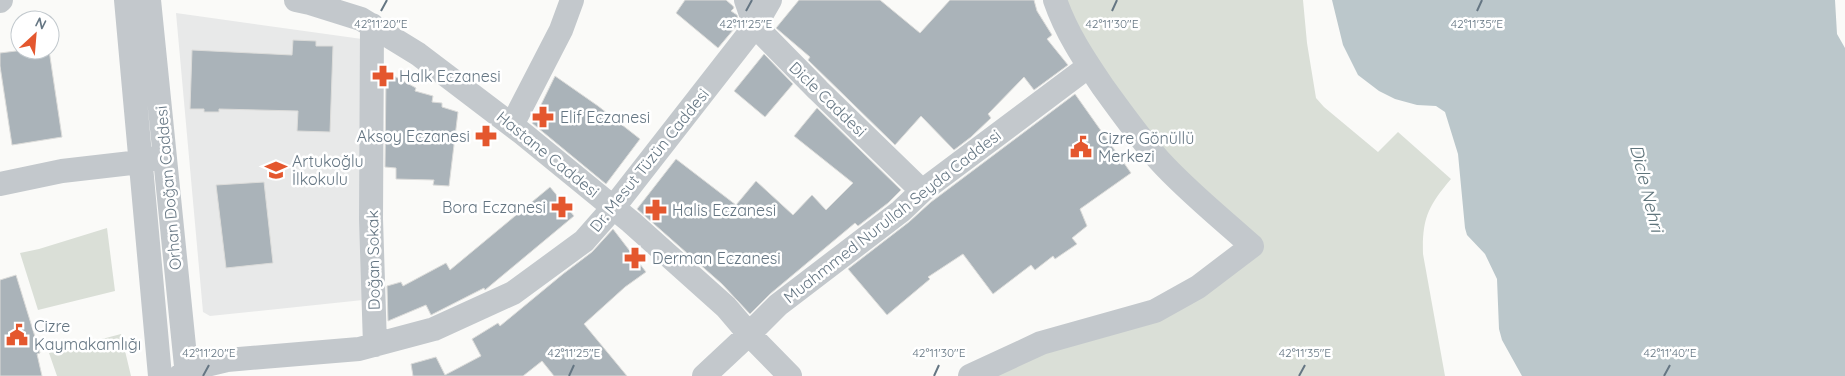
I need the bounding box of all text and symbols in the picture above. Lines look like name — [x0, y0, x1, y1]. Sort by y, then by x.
north arrow — [10, 10, 60, 60]
text: N — [32, 13, 49, 34]
text: 42°11'20"E — [354, 16, 408, 31]
text: 42°11'25"E — [720, 16, 773, 31]
text: 42°11'30"E — [1086, 16, 1139, 31]
text: 42°11'35"E — [1451, 16, 1503, 31]
street label: Dicle Caddesi — [785, 57, 871, 141]
pharmacy icon: Halk Eczanesi — [370, 63, 396, 89]
place label: Halk Eczanesi — [399, 66, 501, 86]
street label: Dr. Mesut Tüzün Caddesi — [585, 84, 713, 236]
pharmacy icon: Elif Eczanesi — [530, 104, 556, 130]
street label: Orhan Doğan Caddesi — [151, 105, 185, 271]
street label: Hastane Caddesi — [493, 107, 603, 201]
place label: Elif Eczanesi — [560, 107, 650, 127]
pharmacy icon: Aksoy Eczanesi — [473, 123, 499, 149]
street label: Muahmmed Nurullah Seyda Caddesi — [779, 125, 1005, 307]
place label: Aksoy Eczanesi — [357, 126, 470, 146]
place label: Cizre Gönüllü Merkezi — [1098, 128, 1194, 166]
public building icon: Cizre Gönüllü Merkezi — [1068, 134, 1094, 160]
water label: Dicle Nehri — [1625, 142, 1669, 236]
place label: Artukoğlu İlkokulu — [292, 151, 364, 189]
school or university icon: Artukoğlu İlkokulu — [263, 157, 289, 183]
pharmacy icon: Bora Eczanesi — [549, 194, 575, 220]
place label: Bora Eczanesi — [442, 197, 546, 217]
pharmacy icon: Halis Eczanesi — [643, 197, 669, 223]
place label: Halis Eczanesi — [672, 200, 776, 220]
street label: Doğan Sokak — [362, 210, 384, 310]
pharmacy icon: Derman Eczanesi — [622, 245, 648, 271]
place label: Derman Eczanesi — [652, 248, 781, 268]
place label: Cizre Kaymakamlığı — [34, 316, 141, 354]
public building icon: Cizre Kaymakamlığı — [4, 322, 30, 348]
text: 42°11'20"E — [182, 345, 236, 360]
text: 42°11'25"E — [548, 345, 601, 360]
text: 42°11'30"E — [913, 345, 966, 360]
text: 42°11'35"E — [1279, 345, 1331, 360]
text: 42°11'40"E — [1643, 345, 1697, 360]

